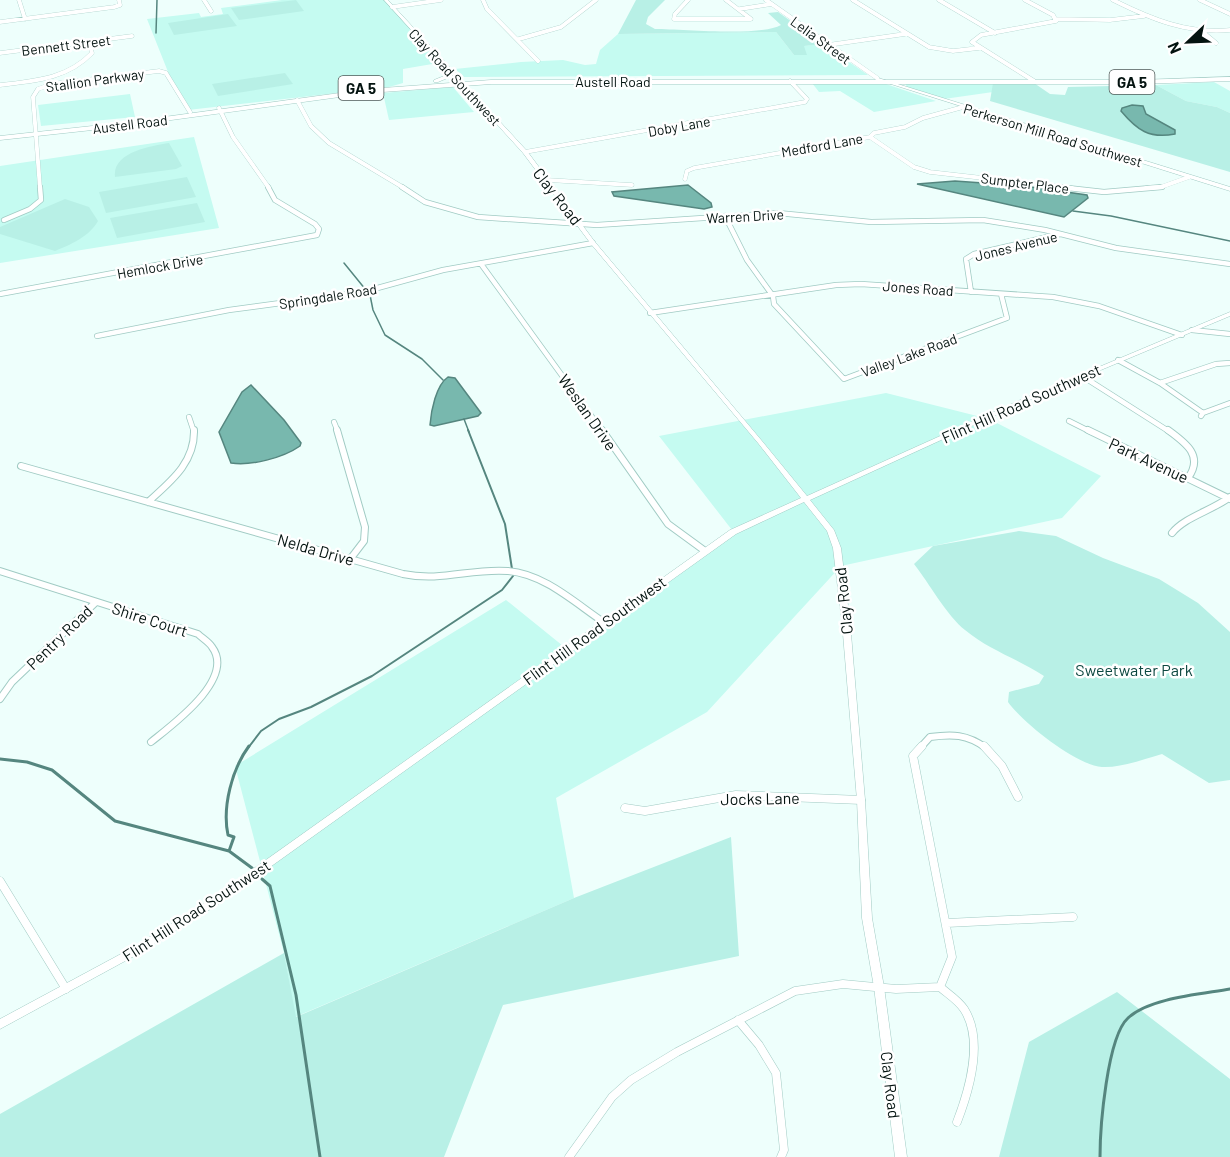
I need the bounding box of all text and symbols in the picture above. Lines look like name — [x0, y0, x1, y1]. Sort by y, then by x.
street label: Lelia Street — [788, 12, 854, 68]
north arrow — [1158, 12, 1218, 72]
street label: Clay Road Southwest — [406, 25, 504, 129]
street label: Bennett Street — [20, 31, 112, 59]
text: N — [1163, 39, 1185, 57]
street label: Stallion Parkway — [45, 65, 146, 95]
road number: GA 5 — [1110, 70, 1154, 94]
street label: Austell Road — [575, 73, 651, 90]
road number: GA 5 — [338, 76, 384, 100]
street label: Perkerson Mill Road Southwest — [962, 100, 1144, 170]
street label: Austell Road — [92, 111, 168, 137]
street label: Doby Lane — [646, 112, 712, 140]
street label: Medford Lane — [780, 129, 864, 161]
street label: Clay Road — [530, 164, 586, 228]
street label: Sumpter Place — [980, 169, 1070, 197]
street label: Warren Drive — [706, 205, 784, 227]
street label: Jones Avenue — [973, 228, 1059, 264]
street label: Hemlock Drive — [116, 250, 204, 282]
street label: Jones Road — [882, 277, 954, 299]
street label: Springdale Road — [278, 280, 378, 312]
street label: Valley Lake Road — [859, 330, 959, 380]
street label: Flint Hill Road Southwest — [938, 359, 1104, 447]
street label: Weslan Drive — [555, 370, 621, 454]
street label: Park Avenue — [1106, 433, 1192, 487]
street label: Nelda Drive — [276, 529, 356, 569]
street label: Clay Road — [830, 566, 856, 636]
street label: Flint Hill Road Southwest — [519, 572, 669, 688]
street label: Shire Court — [110, 598, 190, 640]
street label: Pentry Road — [22, 601, 96, 673]
park label: Sweetwater Park — [1075, 660, 1193, 679]
street label: Jocks Lane — [720, 788, 800, 808]
street label: Flint Hill Road Southwest — [119, 855, 273, 965]
street label: Clay Road — [877, 1050, 905, 1120]

